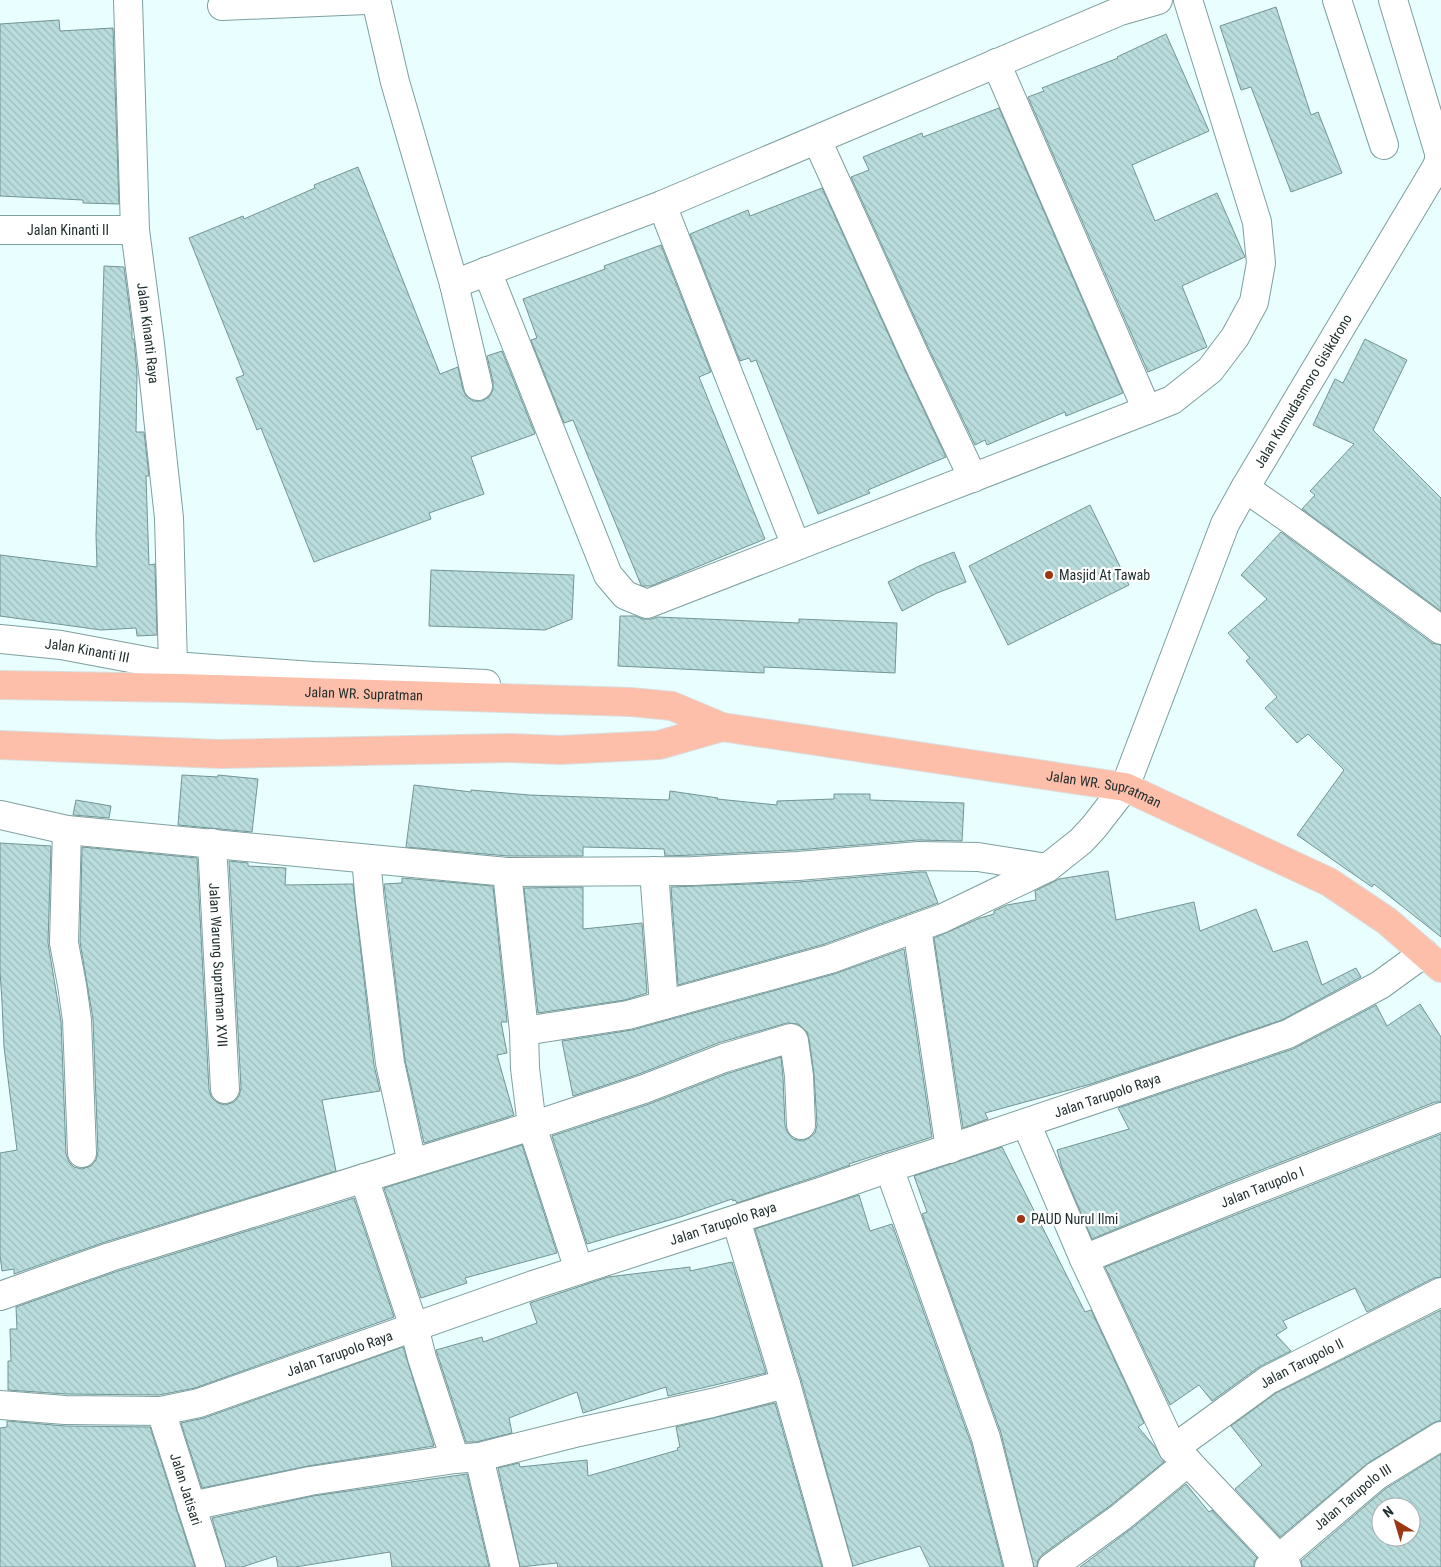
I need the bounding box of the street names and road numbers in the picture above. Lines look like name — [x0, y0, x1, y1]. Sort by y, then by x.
street label: Jalan Kinanti II — [27, 222, 109, 238]
street label: Jalan Kinanti Raya — [134, 282, 162, 384]
street label: Jalan Kumudasmoro Gisikdrono — [1251, 311, 1355, 471]
street label: Jalan Kinanti III — [44, 635, 131, 666]
street label: Jalan WR. Supratman — [304, 684, 423, 704]
street label: Jalan WR. Supratman — [1045, 767, 1164, 811]
street label: Jalan Warung Supratman XVII — [206, 882, 231, 1047]
street label: Jalan Tarupolo Raya — [1052, 1070, 1162, 1121]
street label: Jalan Tarupolo I — [1218, 1163, 1306, 1211]
street label: Jalan Tarupolo Raya — [668, 1199, 778, 1248]
street label: Jalan Tarupolo Raya — [284, 1327, 395, 1379]
street label: Jalan Tarupolo II — [1257, 1335, 1346, 1391]
street label: Jalan Jatisari — [167, 1451, 205, 1527]
street label: Jalan Tarupolo III — [1311, 1461, 1394, 1533]

